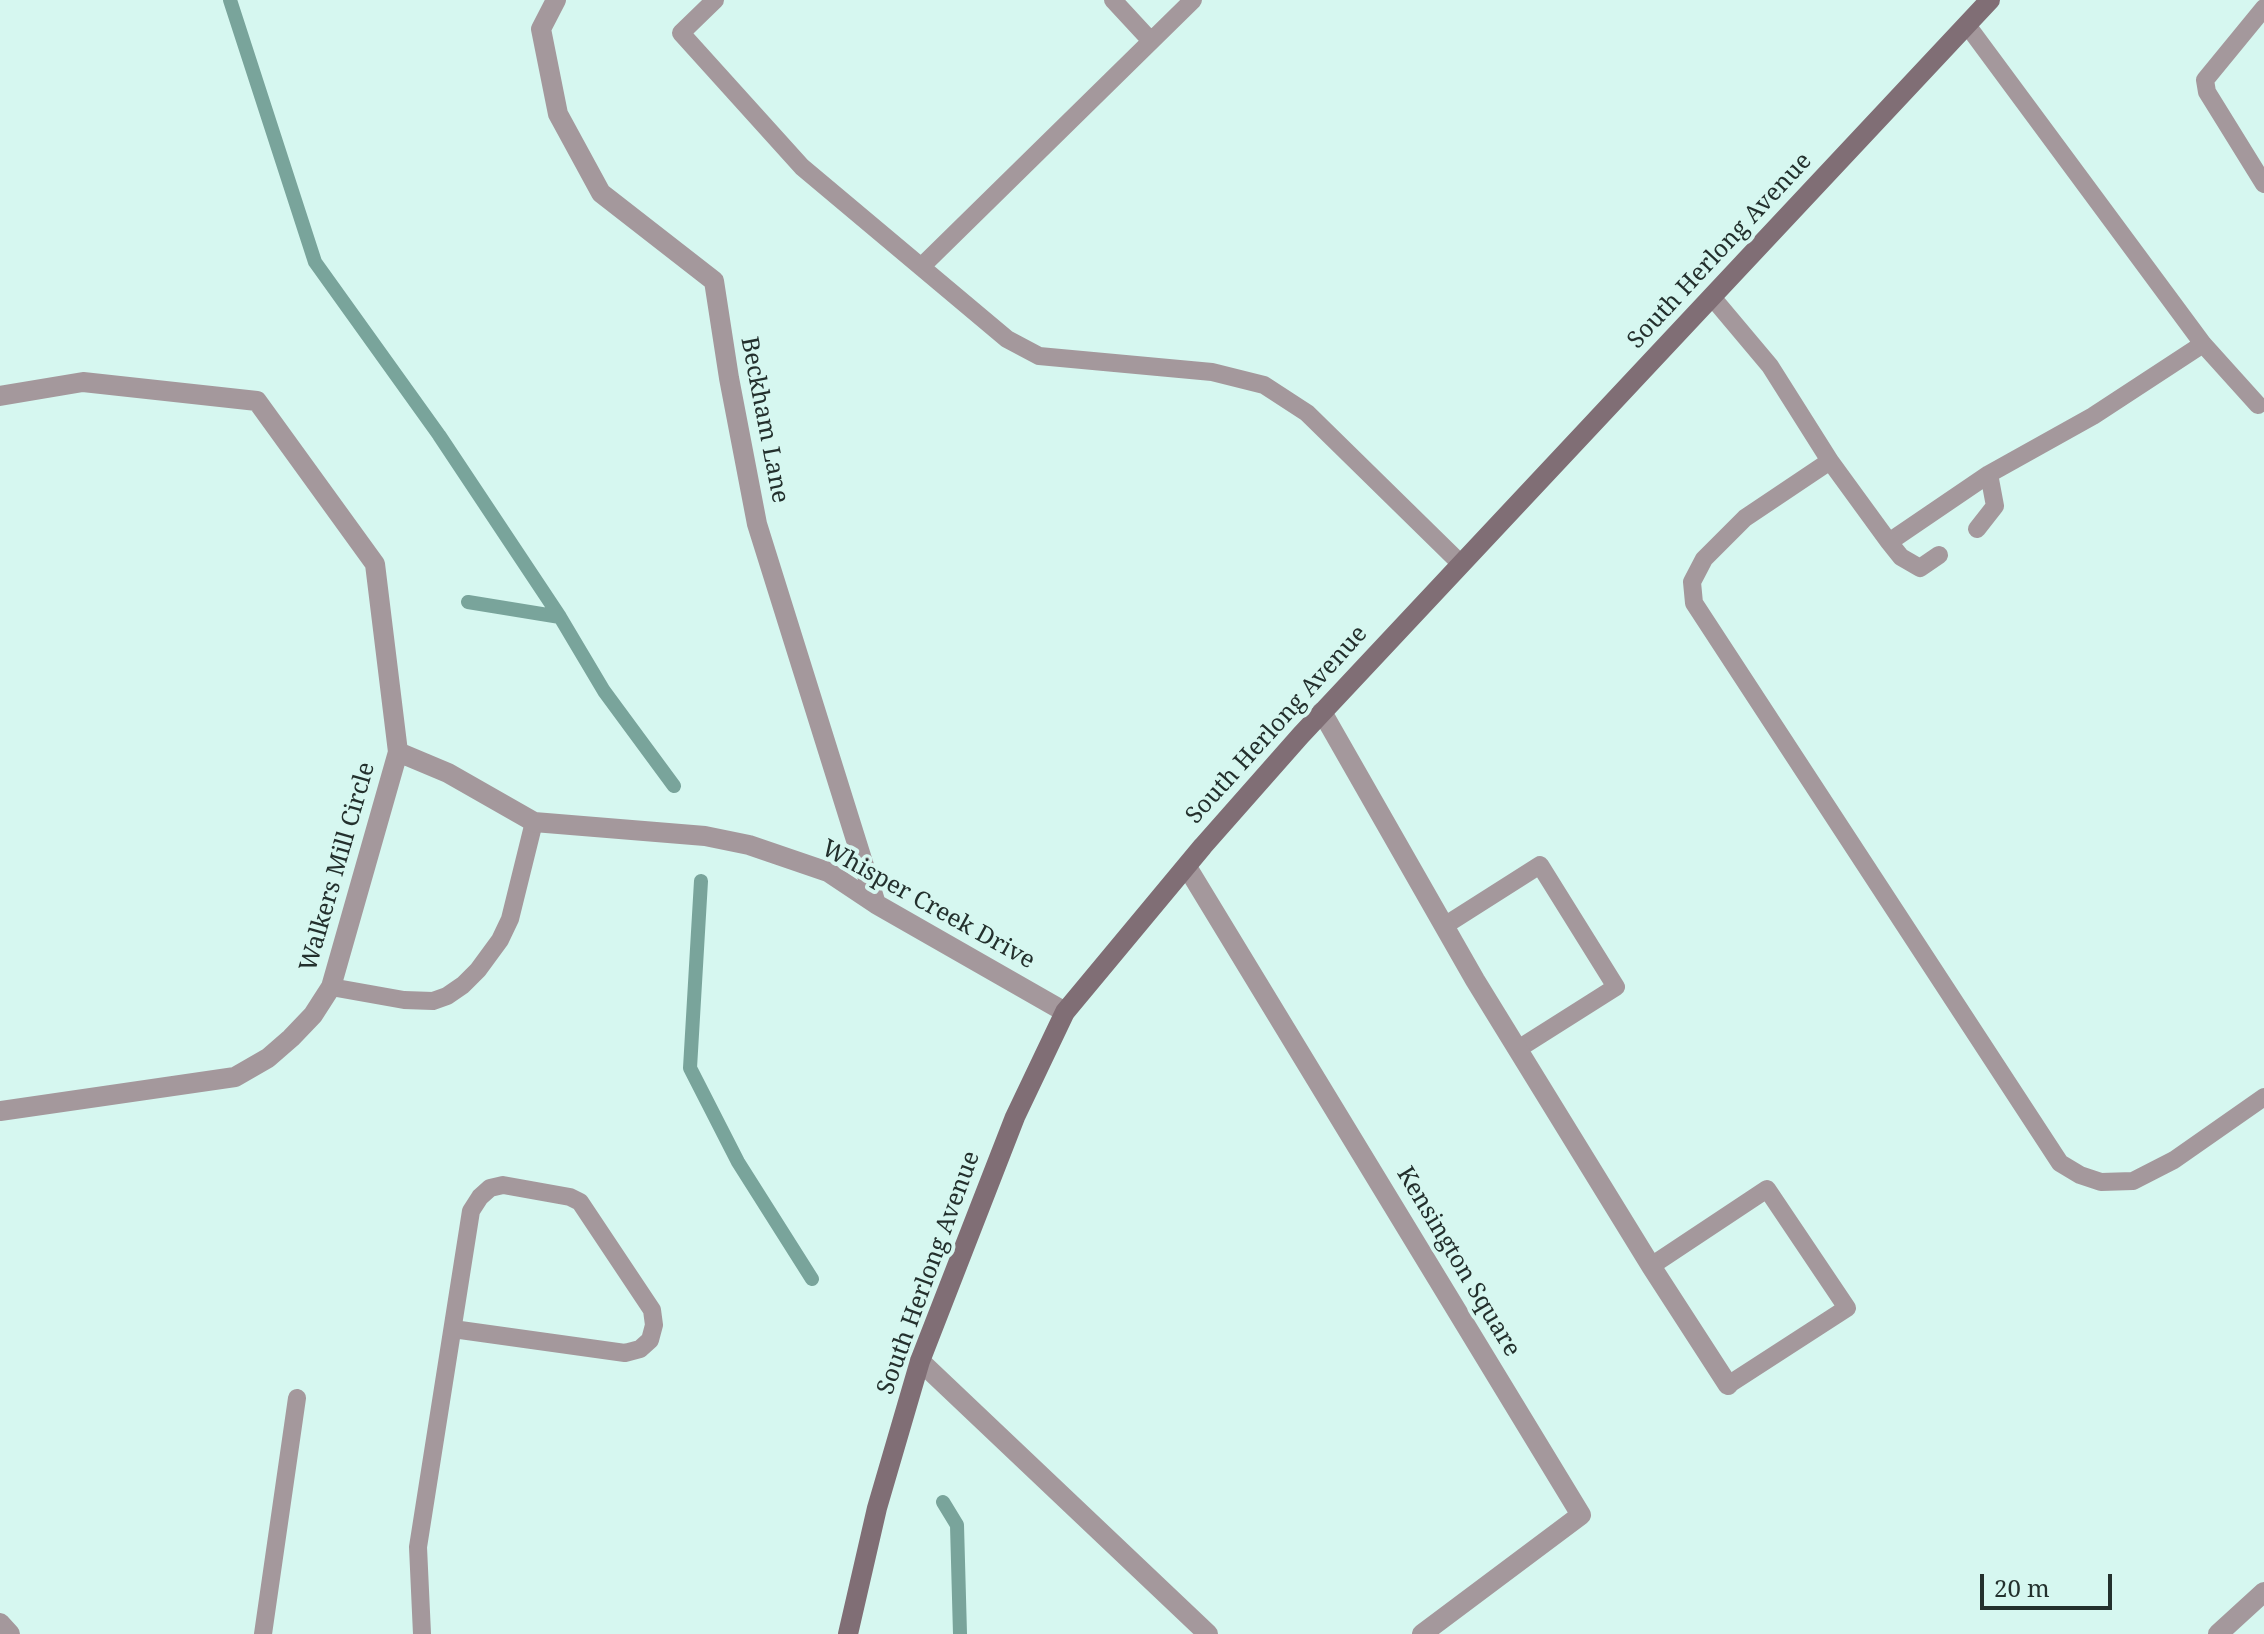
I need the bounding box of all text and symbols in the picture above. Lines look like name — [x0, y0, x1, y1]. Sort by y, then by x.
street label: South Herlong Avenue — [1622, 147, 1818, 355]
street label: Beckham Lane — [734, 334, 794, 506]
street label: South Herlong Avenue — [1180, 620, 1374, 830]
street label: Walkers Mill Circle — [294, 759, 382, 975]
street label: Whisper Creek Drive — [816, 834, 1040, 976]
street label: South Herlong Avenue — [872, 1147, 986, 1399]
street label: Kensington Square — [1390, 1162, 1526, 1362]
scale bar — [1984, 1558, 2116, 1608]
text: 20 m — [1994, 1571, 2050, 1604]

